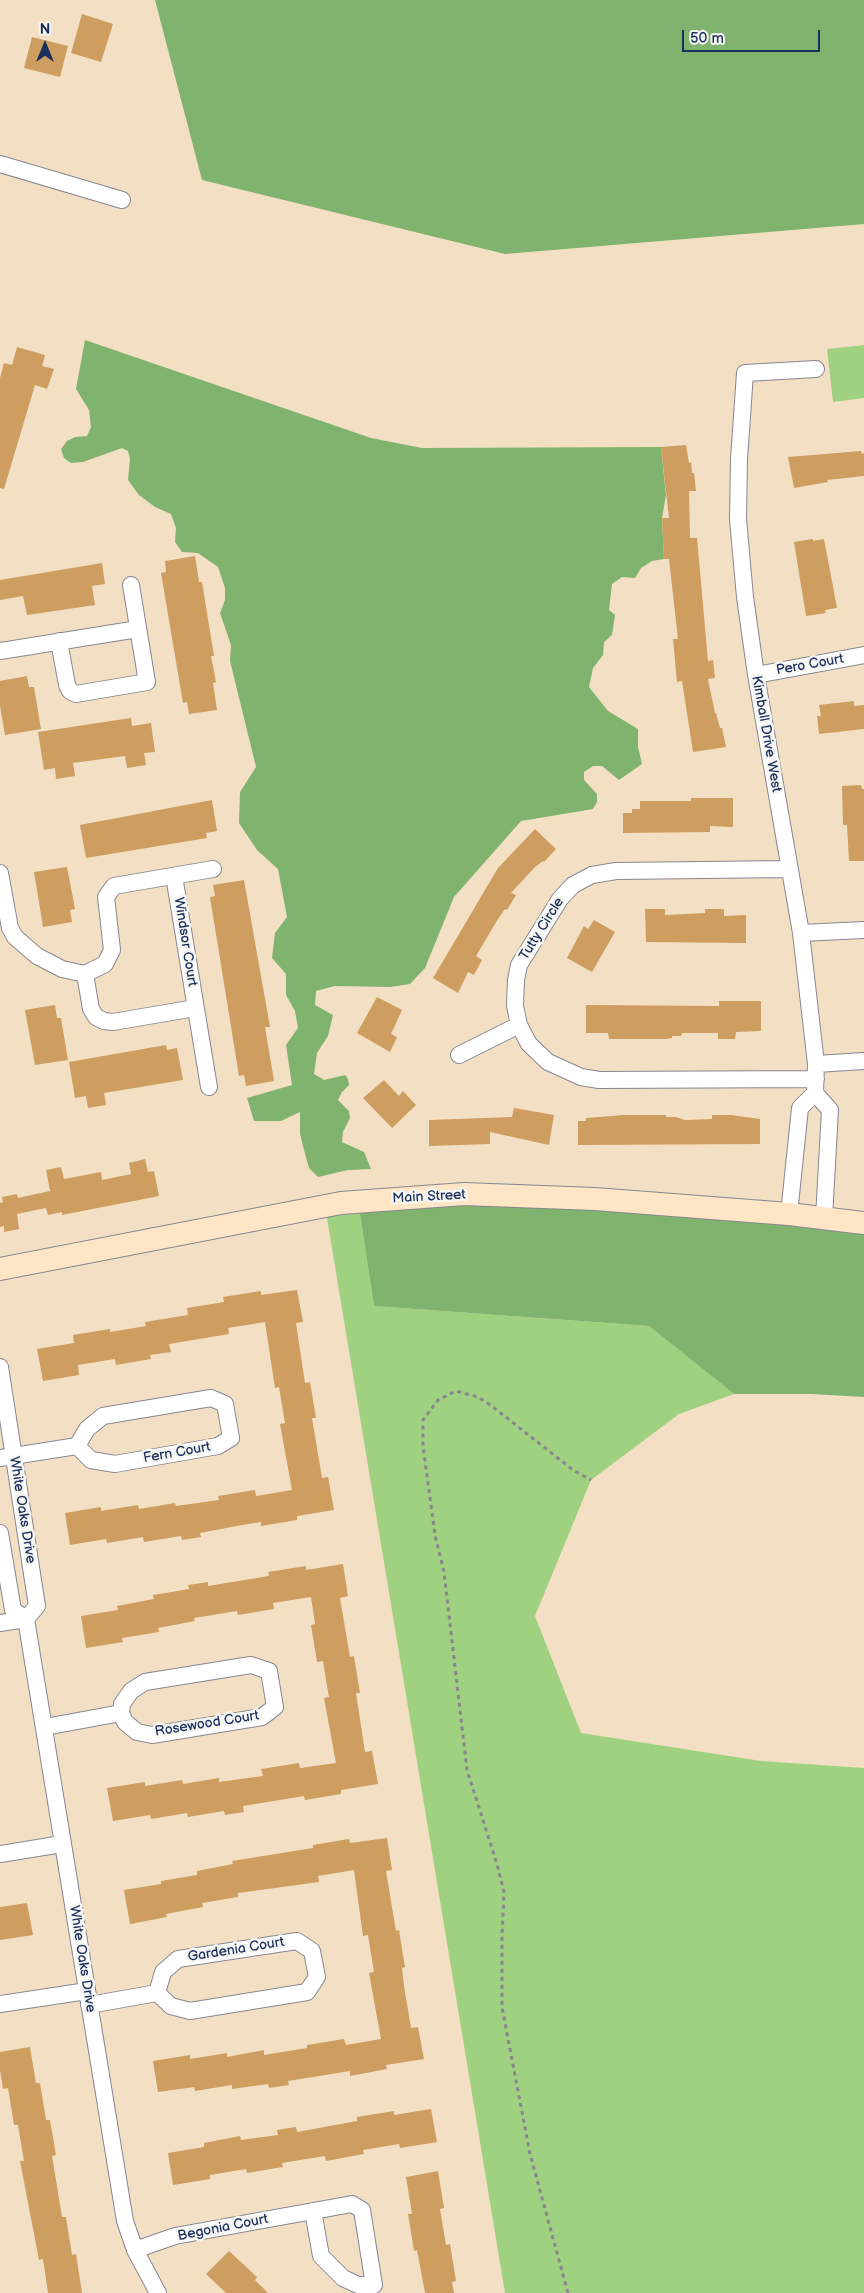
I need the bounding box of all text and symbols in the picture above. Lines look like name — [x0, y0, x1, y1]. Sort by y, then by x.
north arrow — [20, 20, 70, 70]
scale bar — [684, 20, 822, 52]
text: N — [40, 21, 50, 38]
text: 50 m — [690, 29, 724, 48]
street label: Pero Court — [775, 651, 845, 679]
street label: Kimball Drive West — [747, 674, 785, 794]
street label: Tutty Circle — [516, 895, 568, 963]
street label: Windsor Court — [170, 896, 200, 988]
street label: Main Street — [392, 1187, 466, 1207]
street label: Fern Court — [142, 1439, 212, 1467]
street label: White Oaks Drive — [5, 1455, 39, 1565]
street label: Rosewood Court — [154, 1707, 260, 1741]
street label: White Oaks Drive — [65, 1904, 99, 2014]
street label: Gardenia Court — [187, 1934, 285, 1966]
street label: Begonia Court — [176, 2211, 270, 2245]

